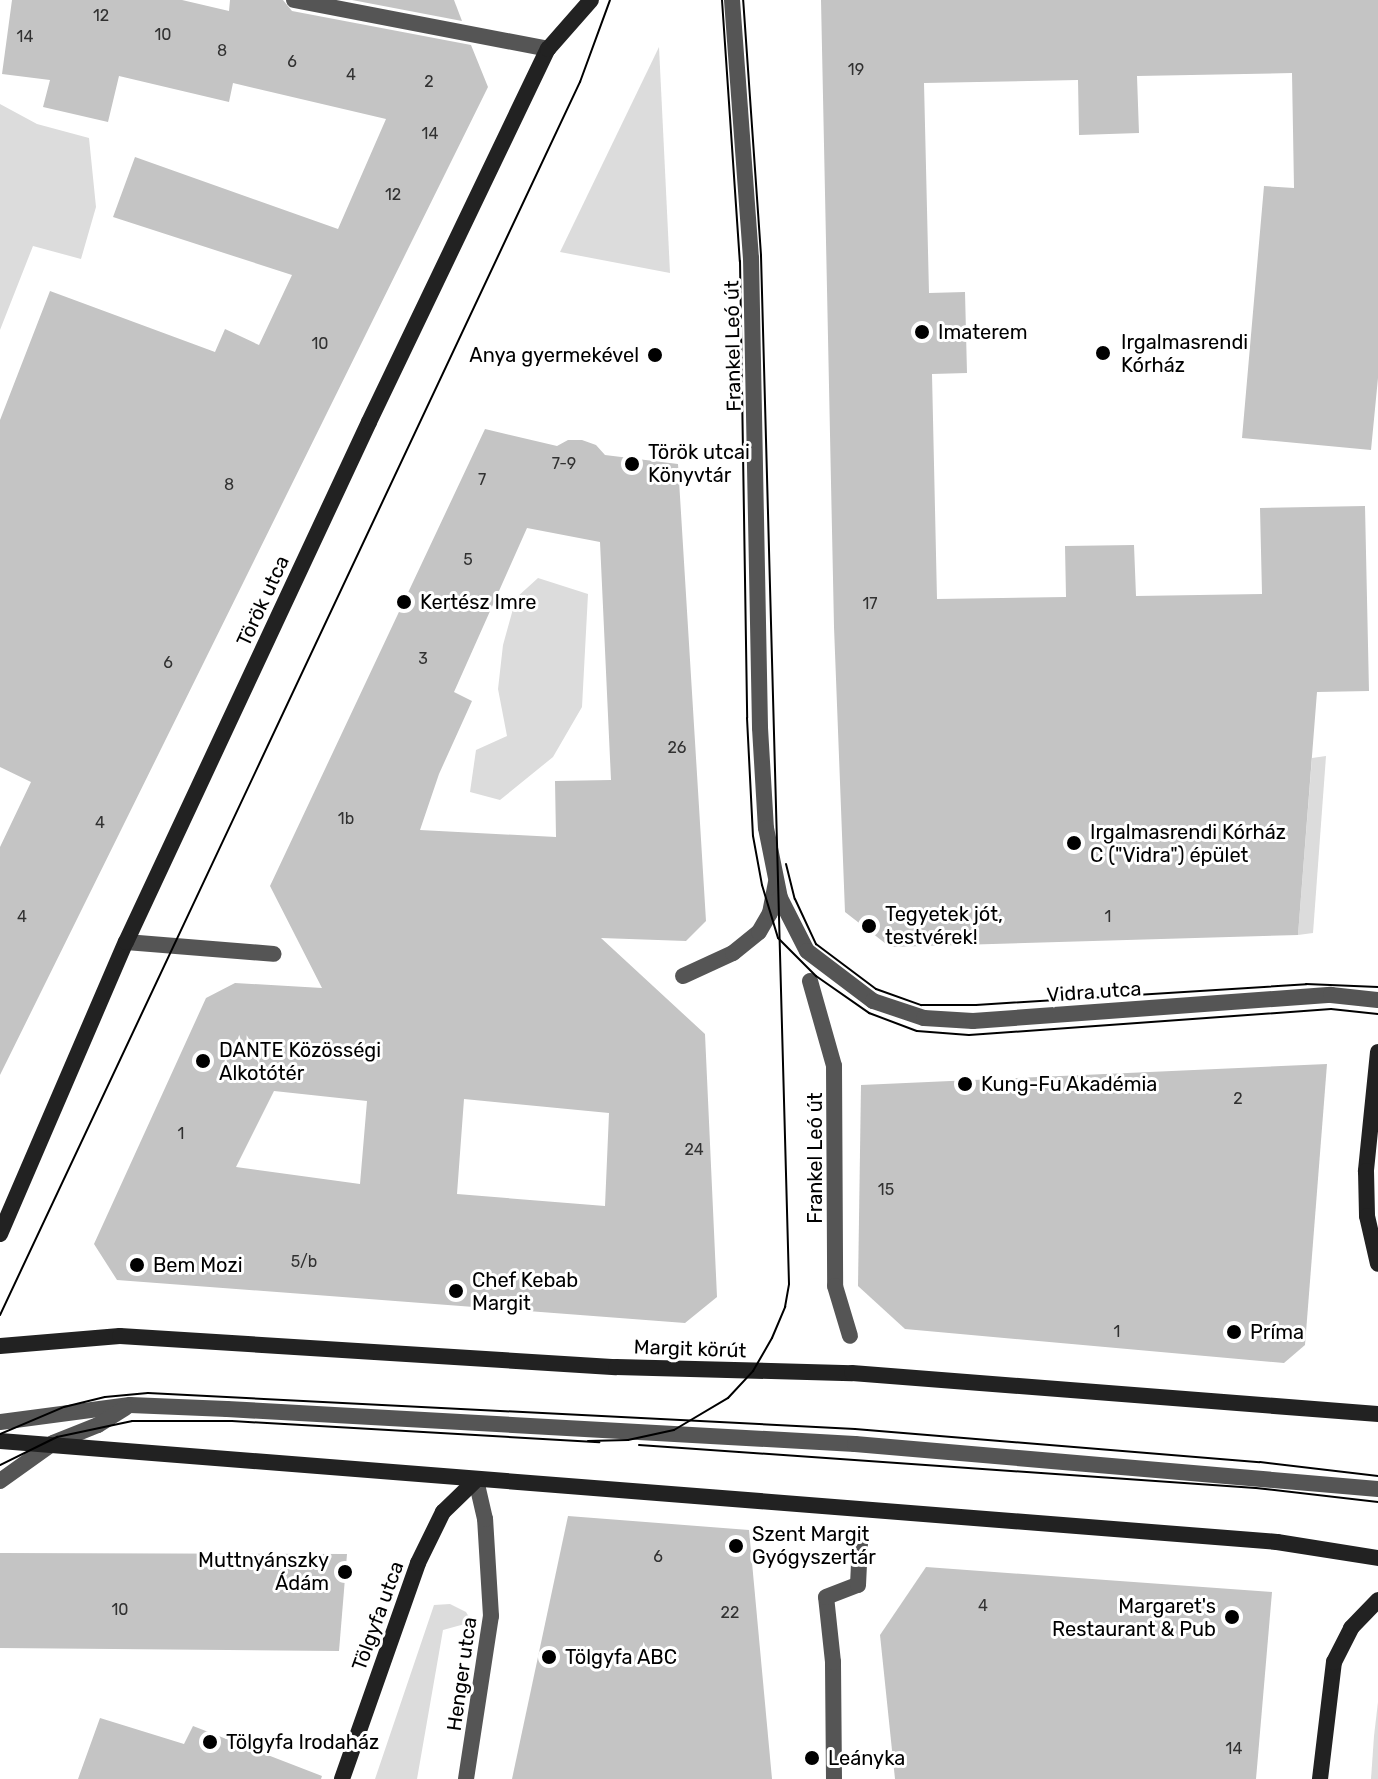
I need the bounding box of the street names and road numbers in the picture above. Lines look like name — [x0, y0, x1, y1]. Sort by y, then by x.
street label: Frankel Leó út — [720, 280, 746, 412]
street label: Török utca — [232, 552, 294, 650]
street label: Vidra utca — [1046, 977, 1142, 1007]
street label: Frankel Leó út — [803, 1092, 827, 1224]
street label: Margit körút — [633, 1335, 747, 1363]
street label: Tölgyfa utca — [347, 1558, 409, 1674]
street label: Henger utca — [442, 1615, 482, 1733]

